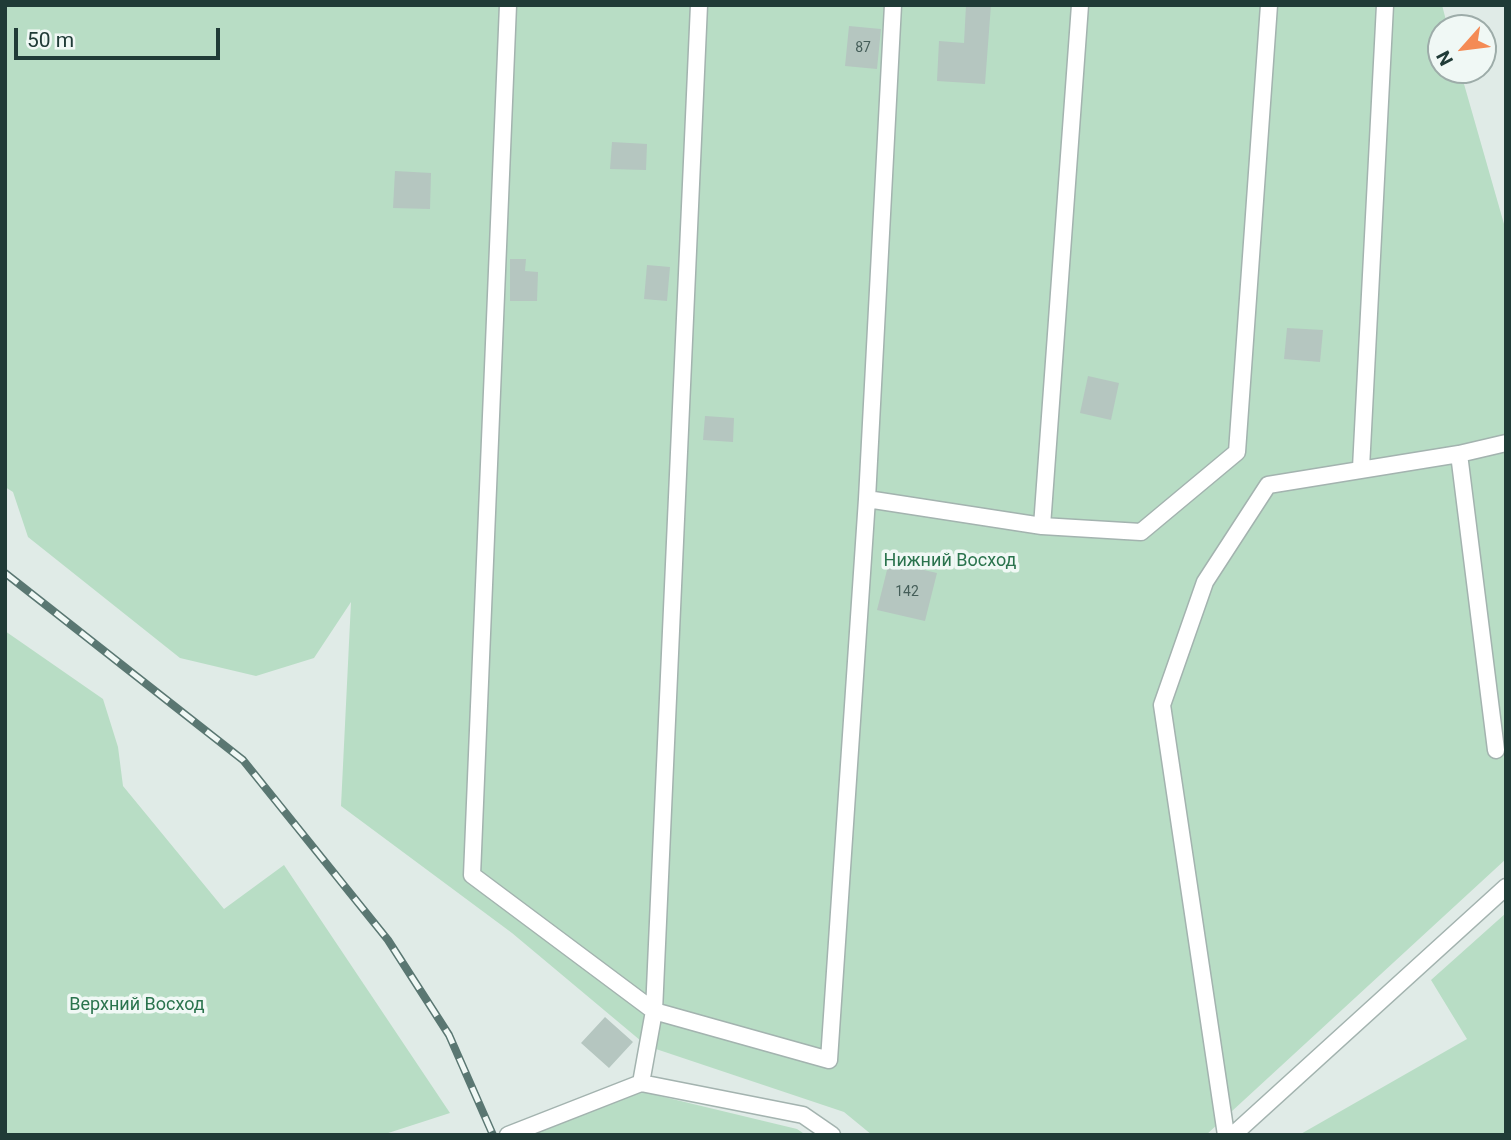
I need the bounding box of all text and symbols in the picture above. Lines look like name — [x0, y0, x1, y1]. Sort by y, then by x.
scale bar — [18, 14, 224, 58]
north arrow — [1427, 14, 1497, 84]
text: 50 m — [27, 28, 74, 52]
house number: 87 — [855, 40, 871, 56]
text: N — [1431, 47, 1458, 69]
park label: Нижний Восход — [884, 550, 1016, 572]
house number: 142 — [895, 584, 919, 600]
park label: Верхний Восход — [69, 994, 205, 1016]

